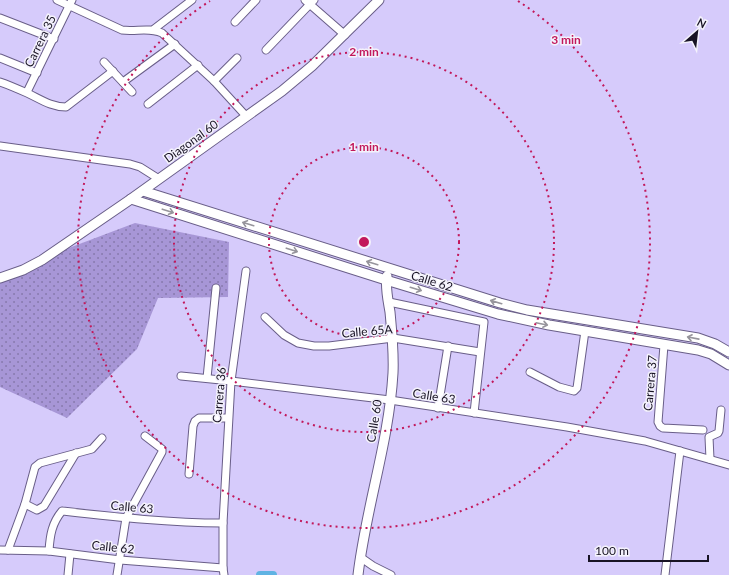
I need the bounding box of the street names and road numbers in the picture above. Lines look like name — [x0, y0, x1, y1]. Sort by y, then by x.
street label: Carrera 35 — [21, 13, 59, 69]
street label: Diagonal 60 — [161, 116, 221, 166]
street label: Calle 62 — [409, 268, 455, 294]
street label: Calle 65A — [341, 321, 394, 341]
street label: Carrera 37 — [640, 354, 660, 412]
street label: Carrera 36 — [209, 366, 229, 424]
street label: Calle 63 — [412, 385, 456, 407]
street label: Calle 60 — [363, 399, 385, 443]
street label: Calle 63 — [110, 498, 154, 516]
street label: Calle 62 — [91, 537, 135, 557]

